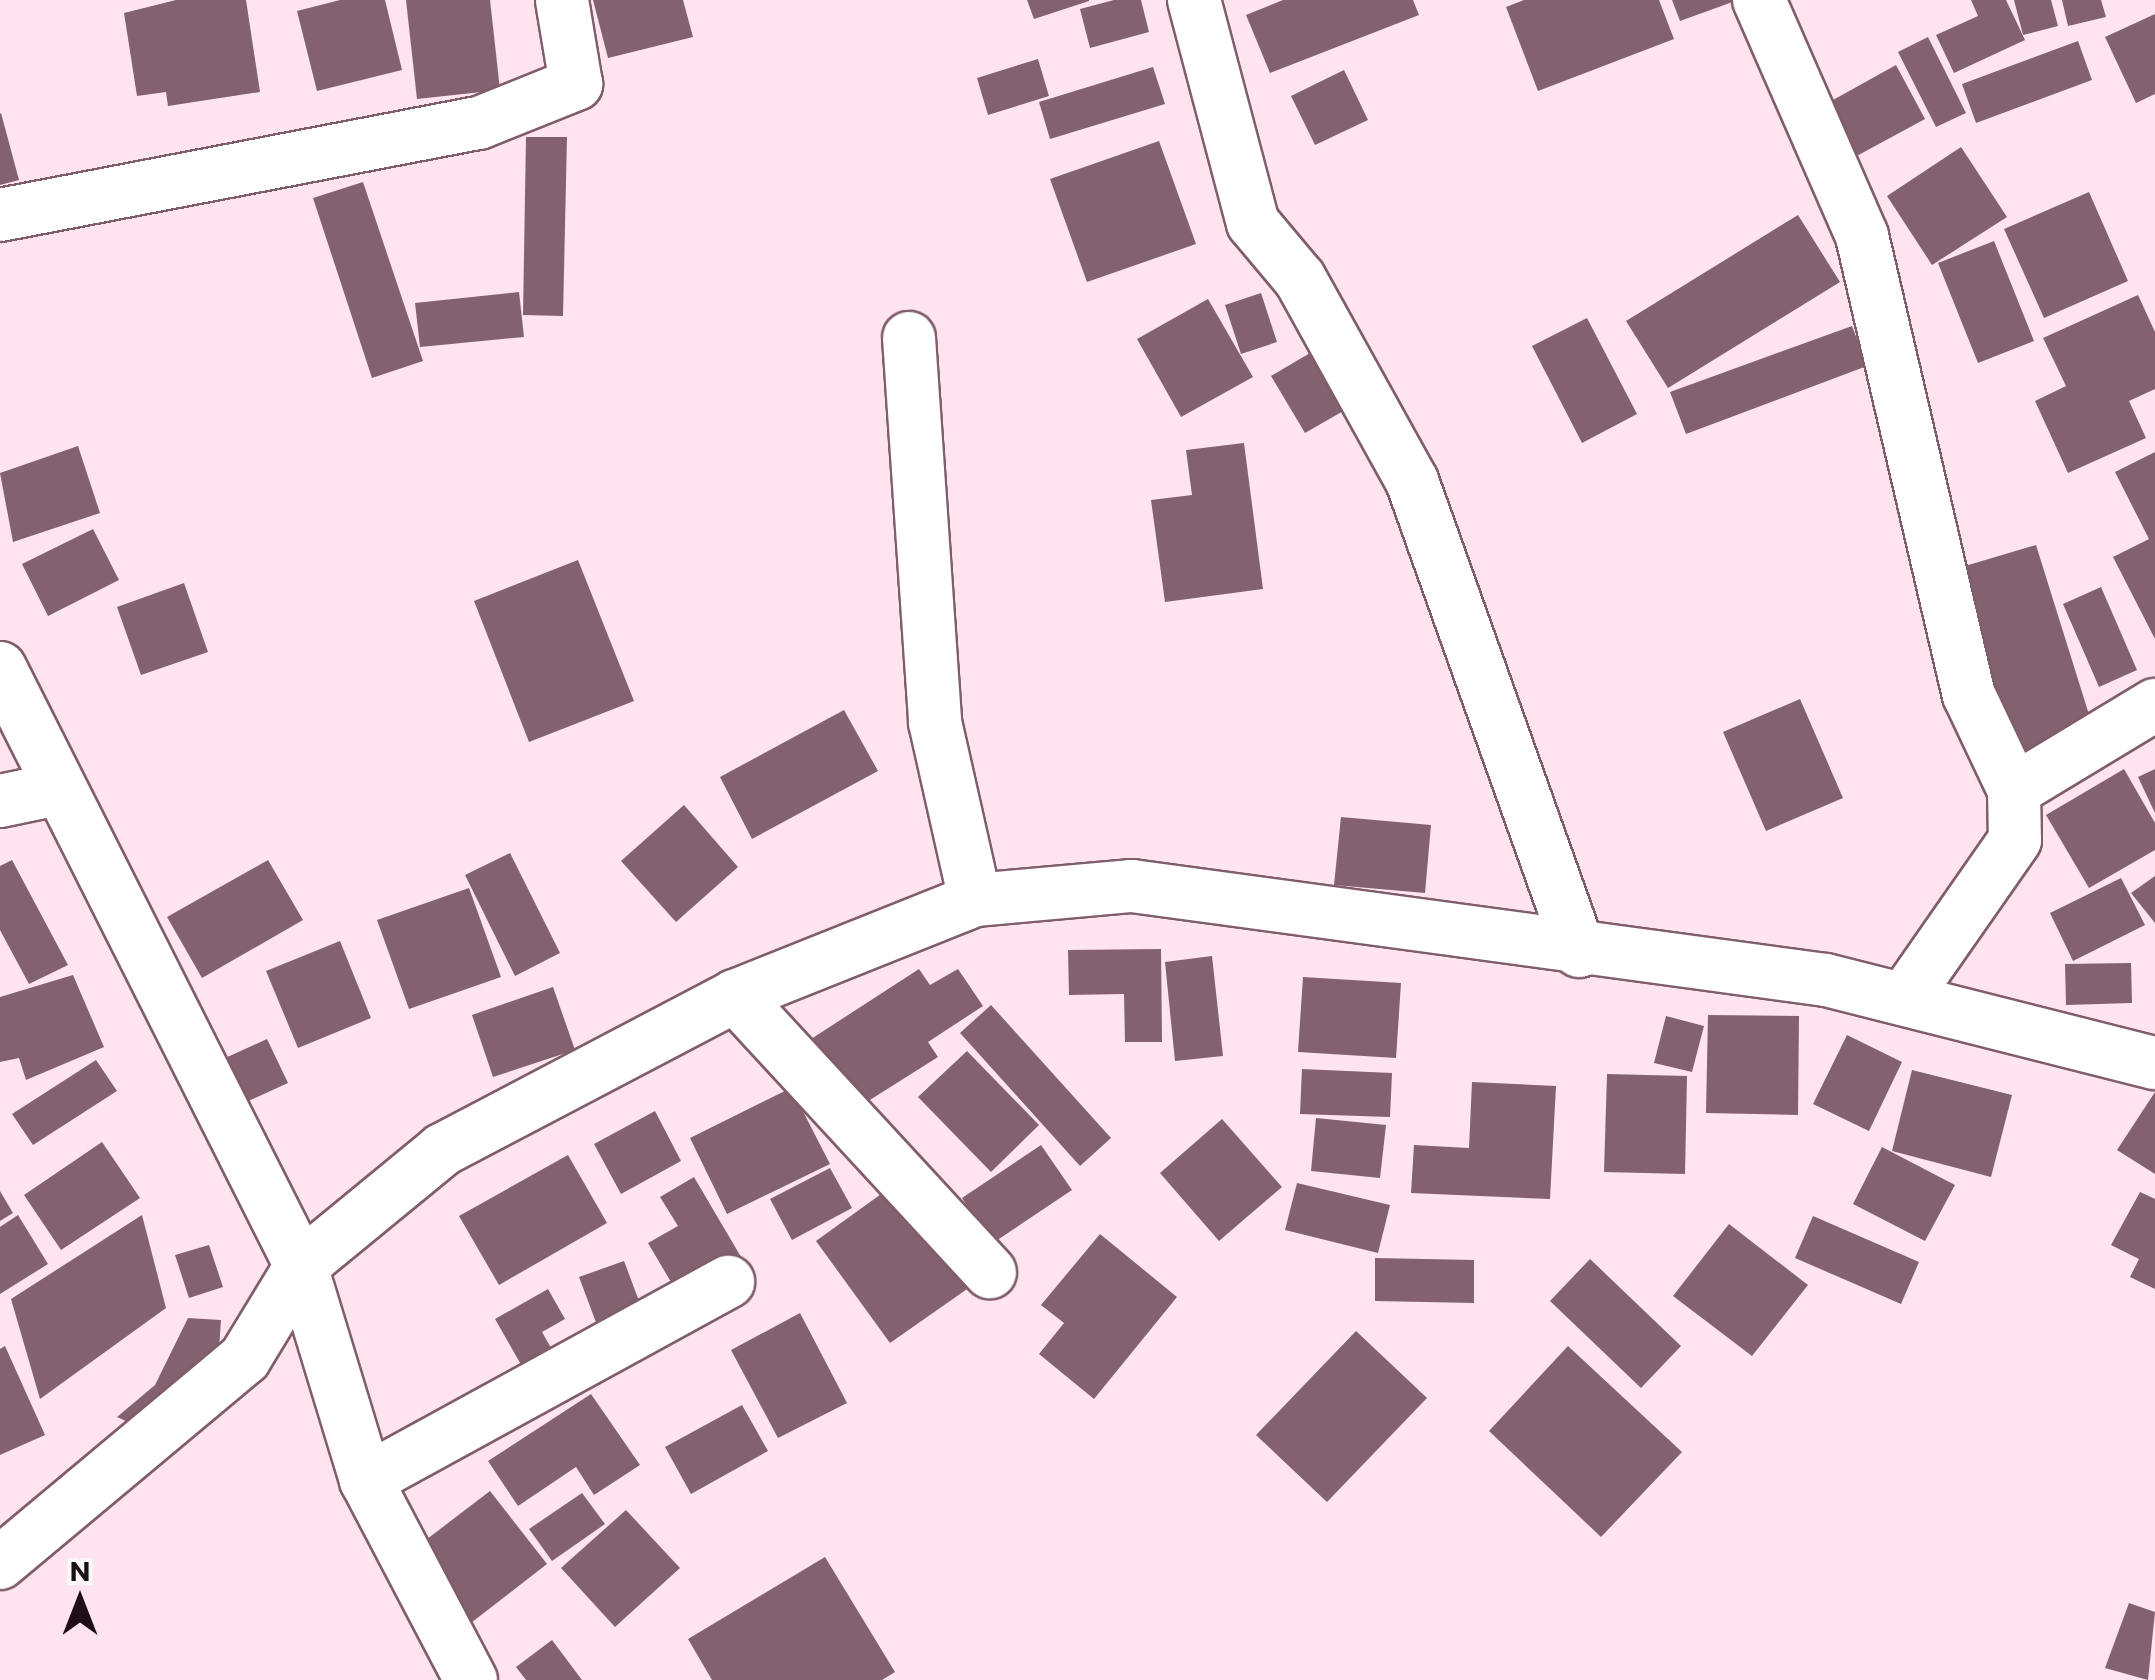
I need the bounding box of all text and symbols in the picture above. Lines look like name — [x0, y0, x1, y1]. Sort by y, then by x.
north arrow — [30, 1550, 130, 1650]
text: N — [70, 1553, 91, 1587]

